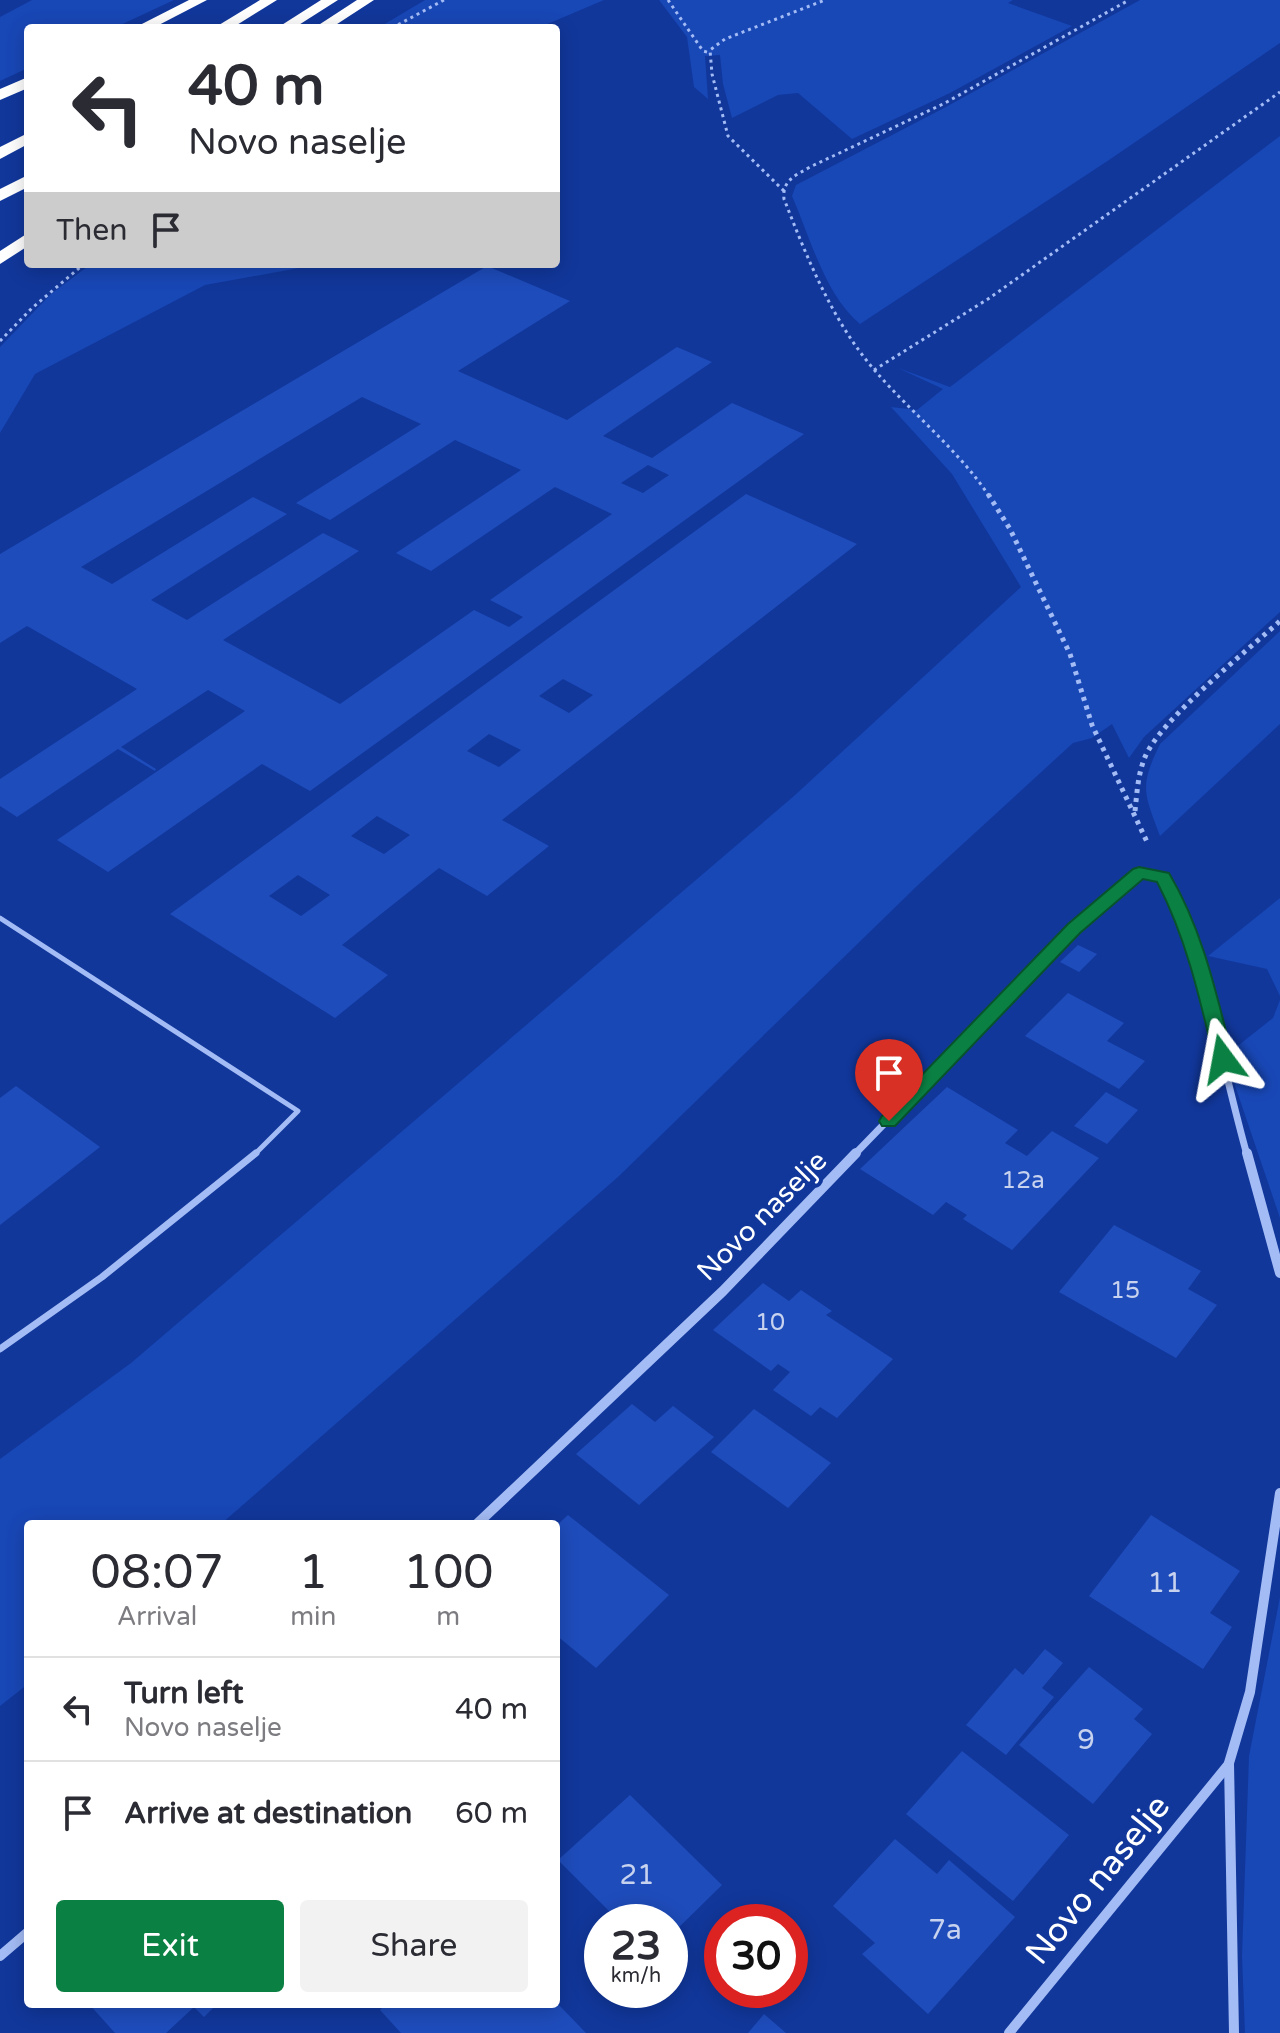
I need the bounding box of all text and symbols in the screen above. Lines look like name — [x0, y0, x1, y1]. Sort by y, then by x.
text: 40 m — [188, 53, 324, 120]
icon: left — [56, 56, 160, 160]
text: Novo naselje — [188, 121, 406, 164]
icon: arrive — [144, 208, 188, 252]
text: Then — [56, 212, 128, 249]
position arrow — [1181, 1017, 1265, 1101]
pin — [855, 1039, 923, 1121]
icon: arrive — [867, 1051, 911, 1095]
street label: Novo naselje — [690, 1144, 834, 1288]
house number: 12a — [1001, 1166, 1045, 1195]
house number: 15 — [1110, 1276, 1140, 1305]
house number: 10 — [755, 1308, 785, 1337]
text: 08:07 — [91, 1544, 224, 1602]
text: 1 — [298, 1544, 328, 1602]
text: 100 — [403, 1544, 493, 1602]
house number: 11 — [1147, 1566, 1183, 1600]
text: Arrival — [117, 1601, 197, 1632]
text: min — [290, 1601, 336, 1632]
text: m — [436, 1601, 460, 1632]
text: Turn left — [124, 1675, 243, 1712]
icon: left — [56, 1687, 100, 1731]
text: 40 m — [455, 1691, 528, 1728]
text: Novo naselje — [124, 1712, 282, 1743]
house number: 9 — [1077, 1723, 1095, 1757]
street label: Novo naselje — [1017, 1787, 1179, 1973]
icon: arrive — [56, 1791, 100, 1835]
text: Arrive at destination — [124, 1795, 412, 1832]
text: 60 m — [455, 1795, 528, 1832]
house number: 21 — [619, 1858, 655, 1892]
button: Exit — [56, 1900, 284, 1992]
button: Share — [300, 1900, 528, 1992]
speed limit sign: 30 — [704, 1904, 808, 2008]
house number: 7a — [928, 1913, 962, 1947]
text: 23 — [611, 1922, 661, 1970]
text: km/h — [611, 1964, 661, 1988]

